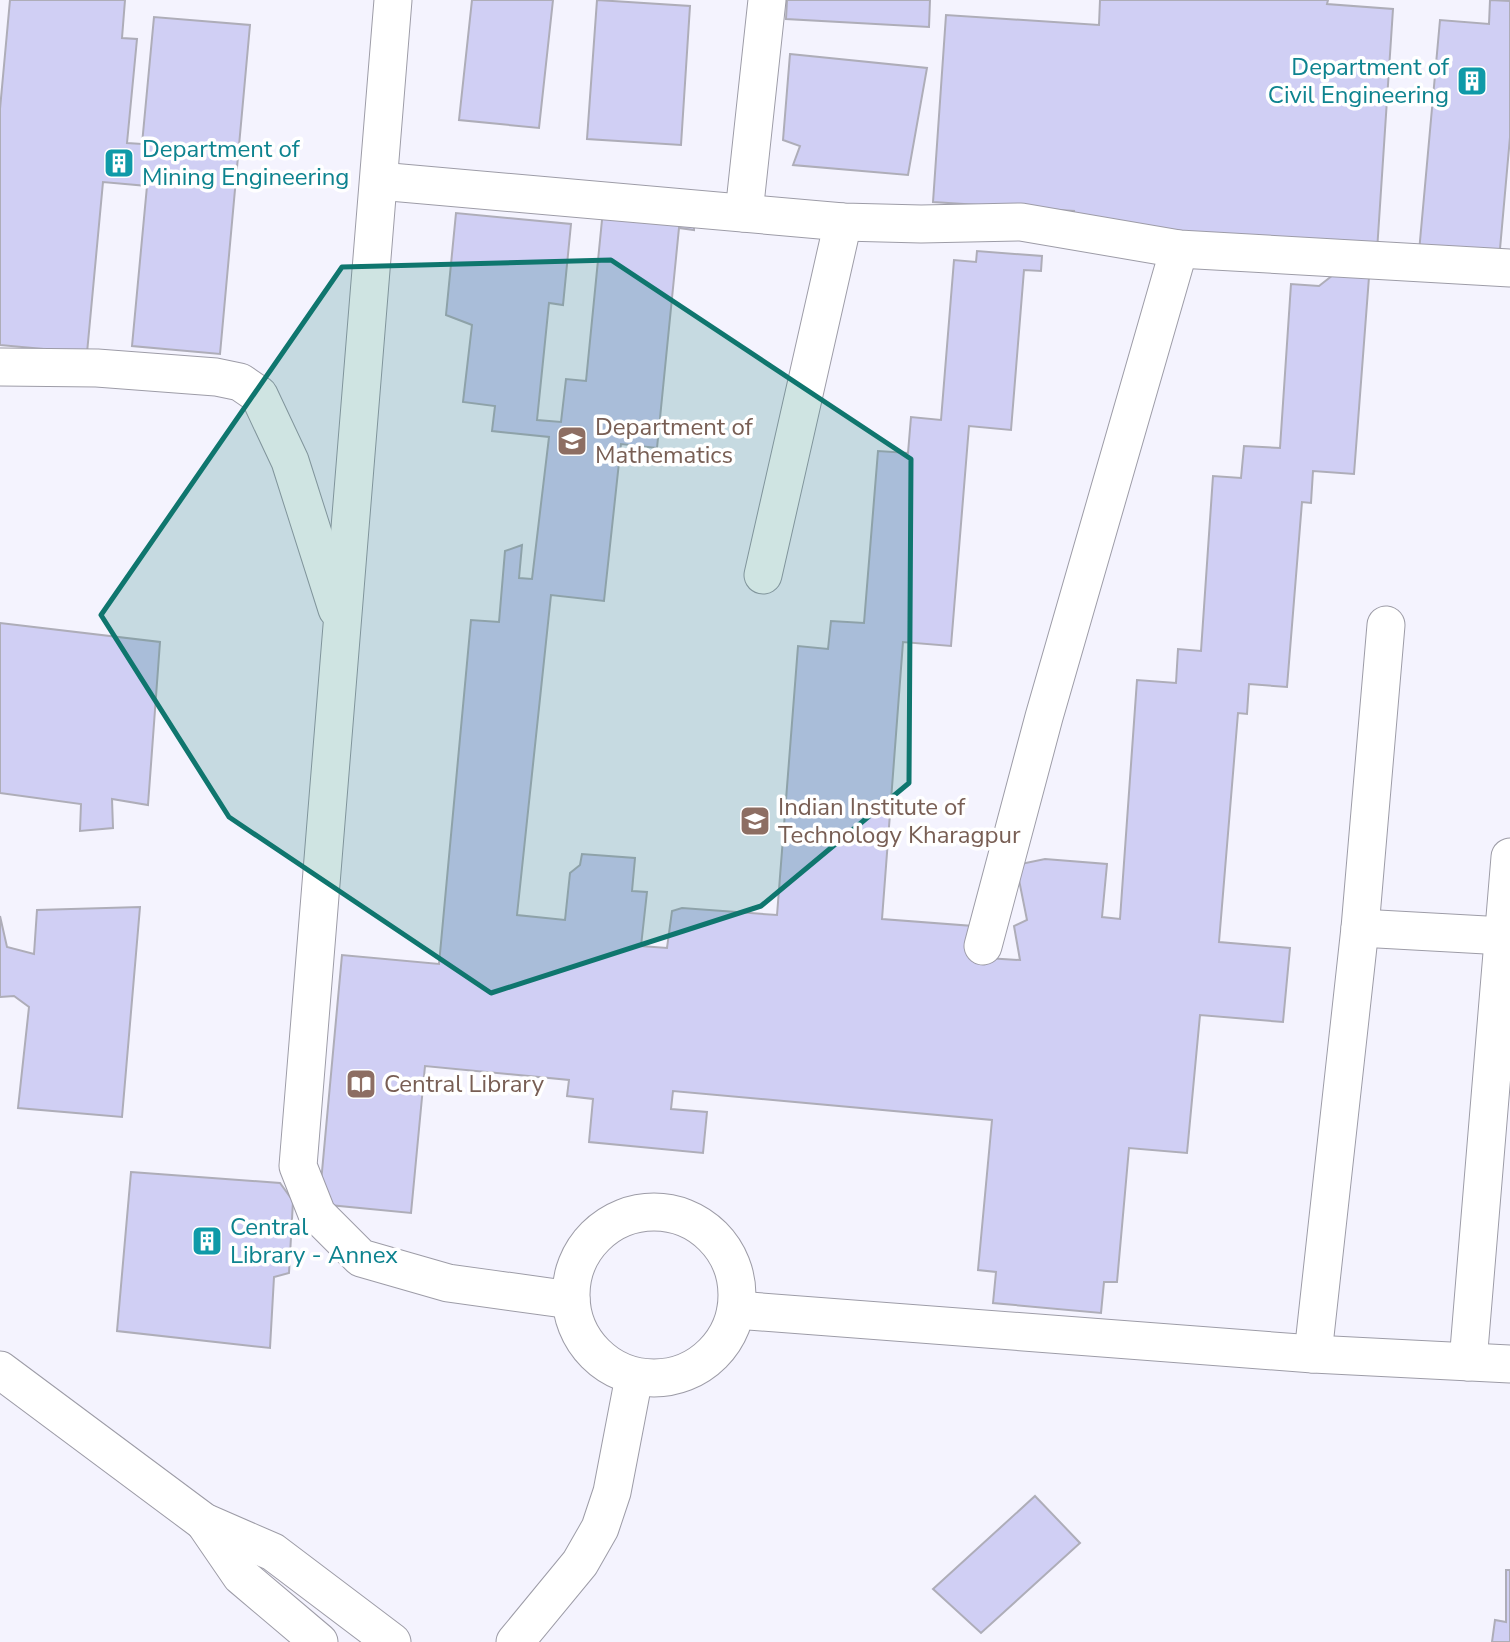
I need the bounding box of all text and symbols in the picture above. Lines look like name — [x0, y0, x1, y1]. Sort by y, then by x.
place label: Department of Civil Engineering — [1268, 51, 1450, 111]
building icon: Department of Civil Engineering — [1455, 64, 1489, 98]
place label: Department of Mining Engineering — [142, 133, 349, 193]
building icon: Department of Mining Engineering — [102, 146, 136, 180]
place label: Department of Mathematics — [595, 411, 754, 471]
school or university icon: Department of Mathematics — [555, 424, 589, 458]
place label: Indian Institute of Technology Kharagpur — [778, 791, 1021, 851]
school or university icon: Indian Institute of Technology Kharagpur — [738, 804, 772, 838]
library icon: Central Library — [344, 1067, 378, 1101]
place label: Central Library — [384, 1068, 545, 1100]
place label: Central Library - Annex — [230, 1211, 398, 1271]
building icon: Central Library - Annex — [190, 1224, 224, 1258]

